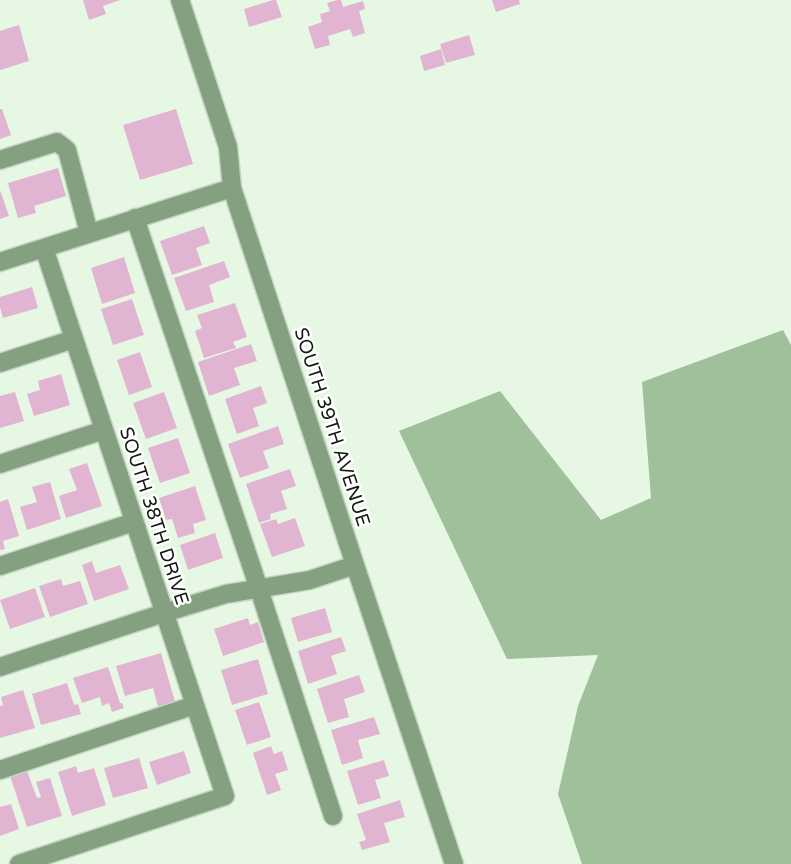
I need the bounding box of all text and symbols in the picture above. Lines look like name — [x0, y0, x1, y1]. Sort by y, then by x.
street label: SOUTH 39TH AVENUE — [289, 325, 375, 529]
street label: SOUTH 38TH DRIVE — [115, 424, 193, 608]

